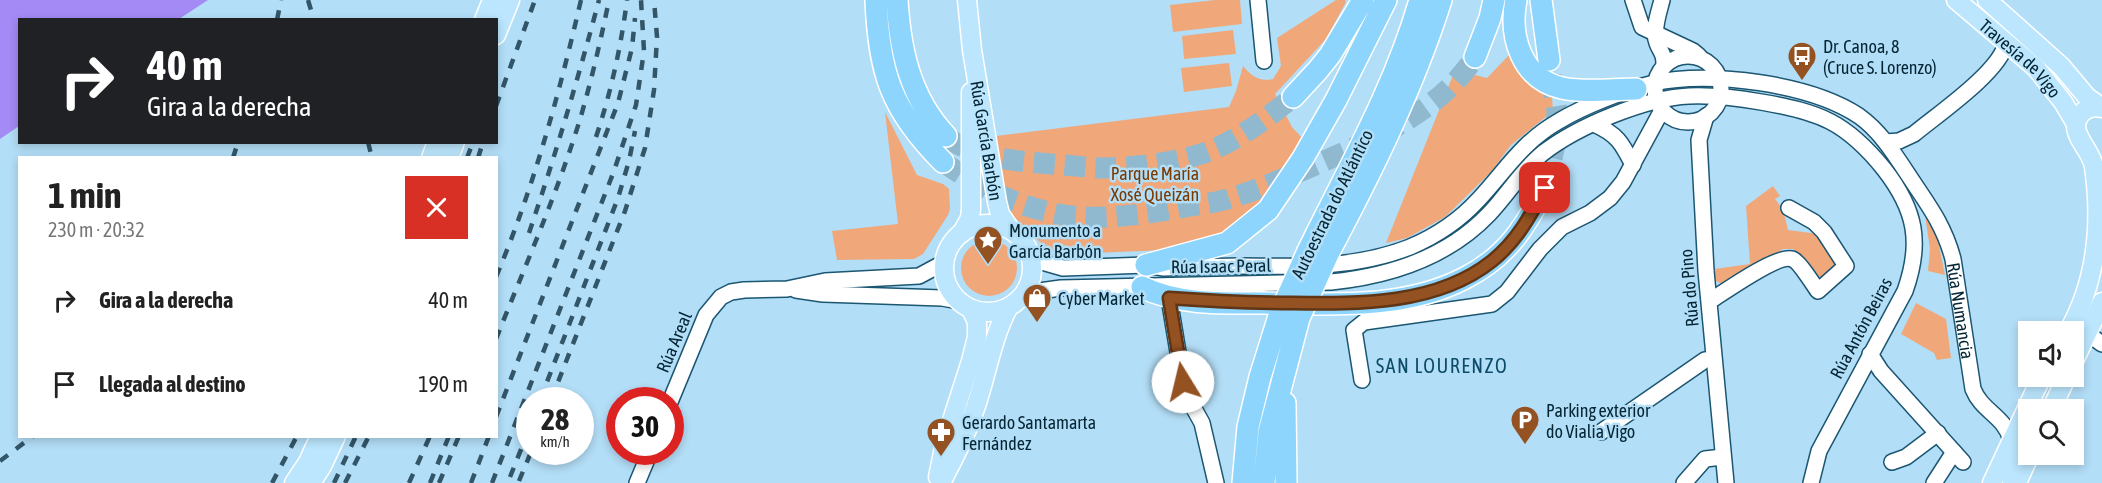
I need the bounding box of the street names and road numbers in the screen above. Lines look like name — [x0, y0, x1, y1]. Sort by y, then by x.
street label: Travesía de Vigo — [1975, 14, 2066, 102]
street label: Rúa García Barbón — [967, 79, 1007, 202]
street label: Autoestrada do Atlántico — [1287, 126, 1377, 282]
street label: Rúa do Pino — [1675, 248, 1703, 328]
street label: Rúa Isaac Peral — [1171, 255, 1272, 277]
street label: Rúa Numancia — [1943, 261, 1979, 360]
street label: Rúa Antón Beiras — [1826, 274, 1896, 382]
street label: Rúa Areal — [652, 308, 696, 376]

